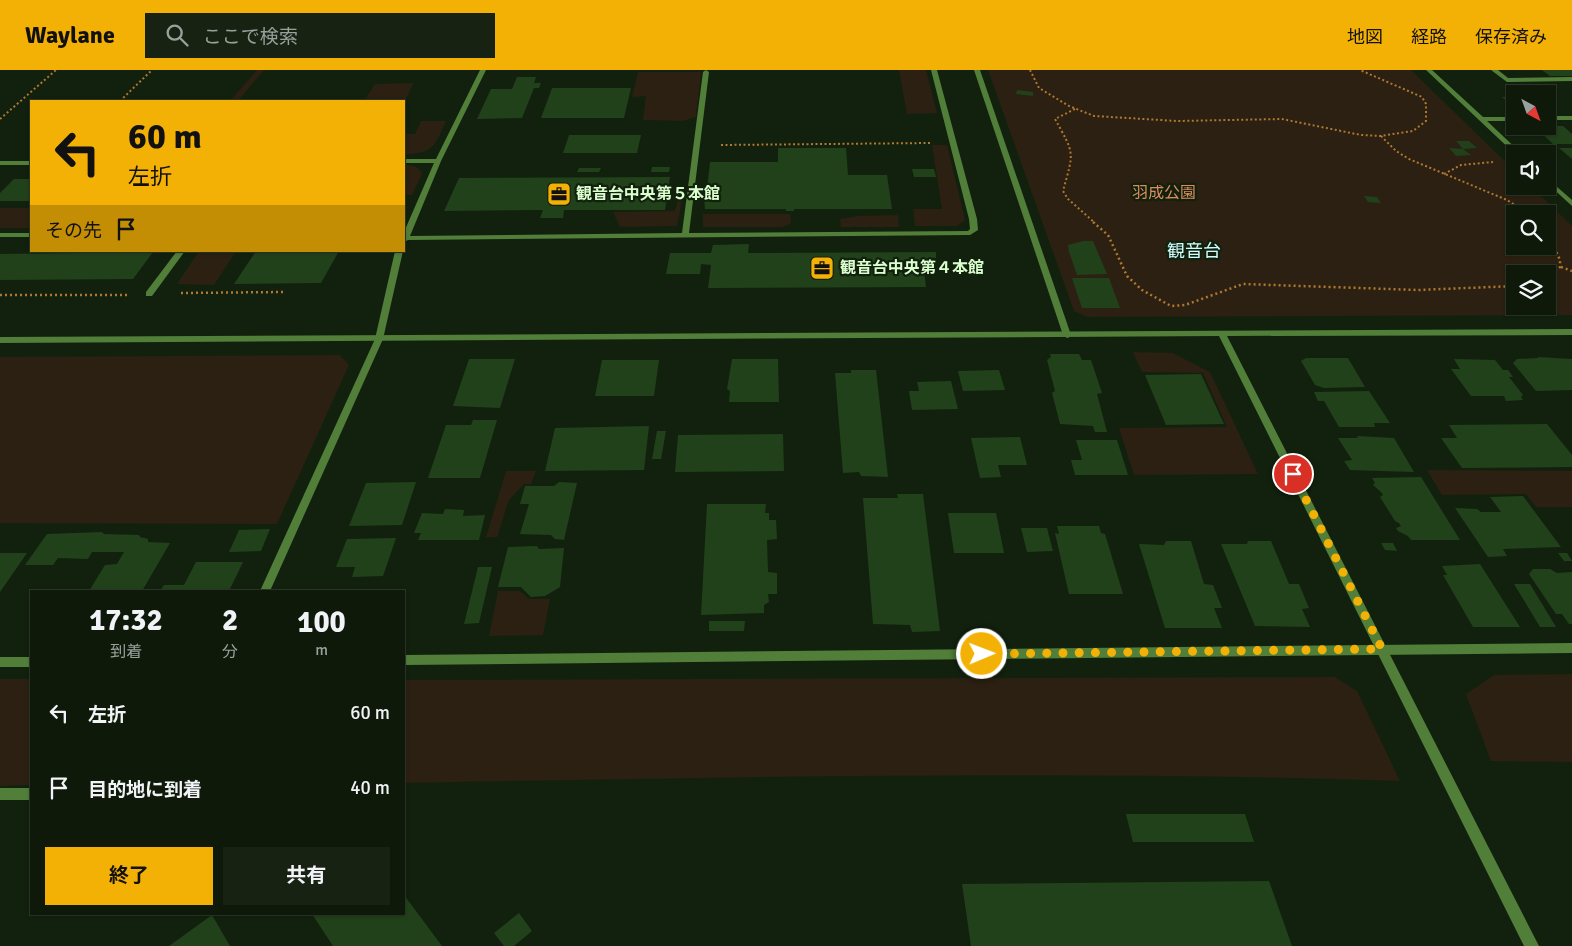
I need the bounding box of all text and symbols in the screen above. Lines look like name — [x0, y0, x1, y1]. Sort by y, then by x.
search box — [145, 13, 495, 58]
text: Waylane — [25, 20, 115, 50]
icon: search — [163, 21, 191, 49]
text: ここで検索 — [203, 25, 298, 49]
text: 地図 — [1347, 26, 1383, 48]
text: 経路 — [1411, 26, 1447, 48]
text: 保存済み — [1475, 26, 1547, 48]
north arrow — [1506, 85, 1556, 135]
map controls — [1506, 85, 1556, 315]
text: 60 m — [128, 115, 202, 158]
icon: left — [45, 120, 110, 185]
button: sound — [1506, 145, 1556, 195]
text: 左折 — [128, 163, 172, 190]
office icon: 観音台中央第５本館 — [546, 181, 572, 207]
park label: 羽成公園 — [1132, 183, 1196, 203]
place label: 観音台中央第５本館 — [576, 184, 720, 204]
button: search — [1506, 205, 1556, 255]
icon: arrive — [112, 215, 140, 243]
text: その先 — [45, 219, 102, 243]
district label: 観音台 — [1167, 240, 1221, 262]
office icon: 観音台中央第４本館 — [809, 255, 835, 281]
place label: 観音台中央第４本館 — [840, 258, 984, 278]
button: layers — [1506, 265, 1556, 315]
pin — [1272, 453, 1314, 495]
icon: arrive — [1279, 460, 1307, 488]
text: 17:32 — [89, 602, 163, 639]
text: 2 — [222, 602, 238, 639]
text: 100 — [297, 604, 346, 641]
position arrow — [955, 627, 1007, 679]
text: m — [315, 640, 328, 660]
text: 到着 — [110, 642, 142, 662]
text: 分 — [222, 642, 238, 662]
icon: left — [45, 699, 73, 727]
text: 60 m — [350, 701, 390, 725]
text: 左折 — [88, 703, 126, 727]
icon: arrive — [45, 774, 73, 802]
text: 40 m — [350, 776, 390, 800]
text: 目的地に到着 — [88, 778, 202, 802]
button: 終了 — [45, 847, 213, 905]
button: 共有 — [223, 847, 390, 905]

